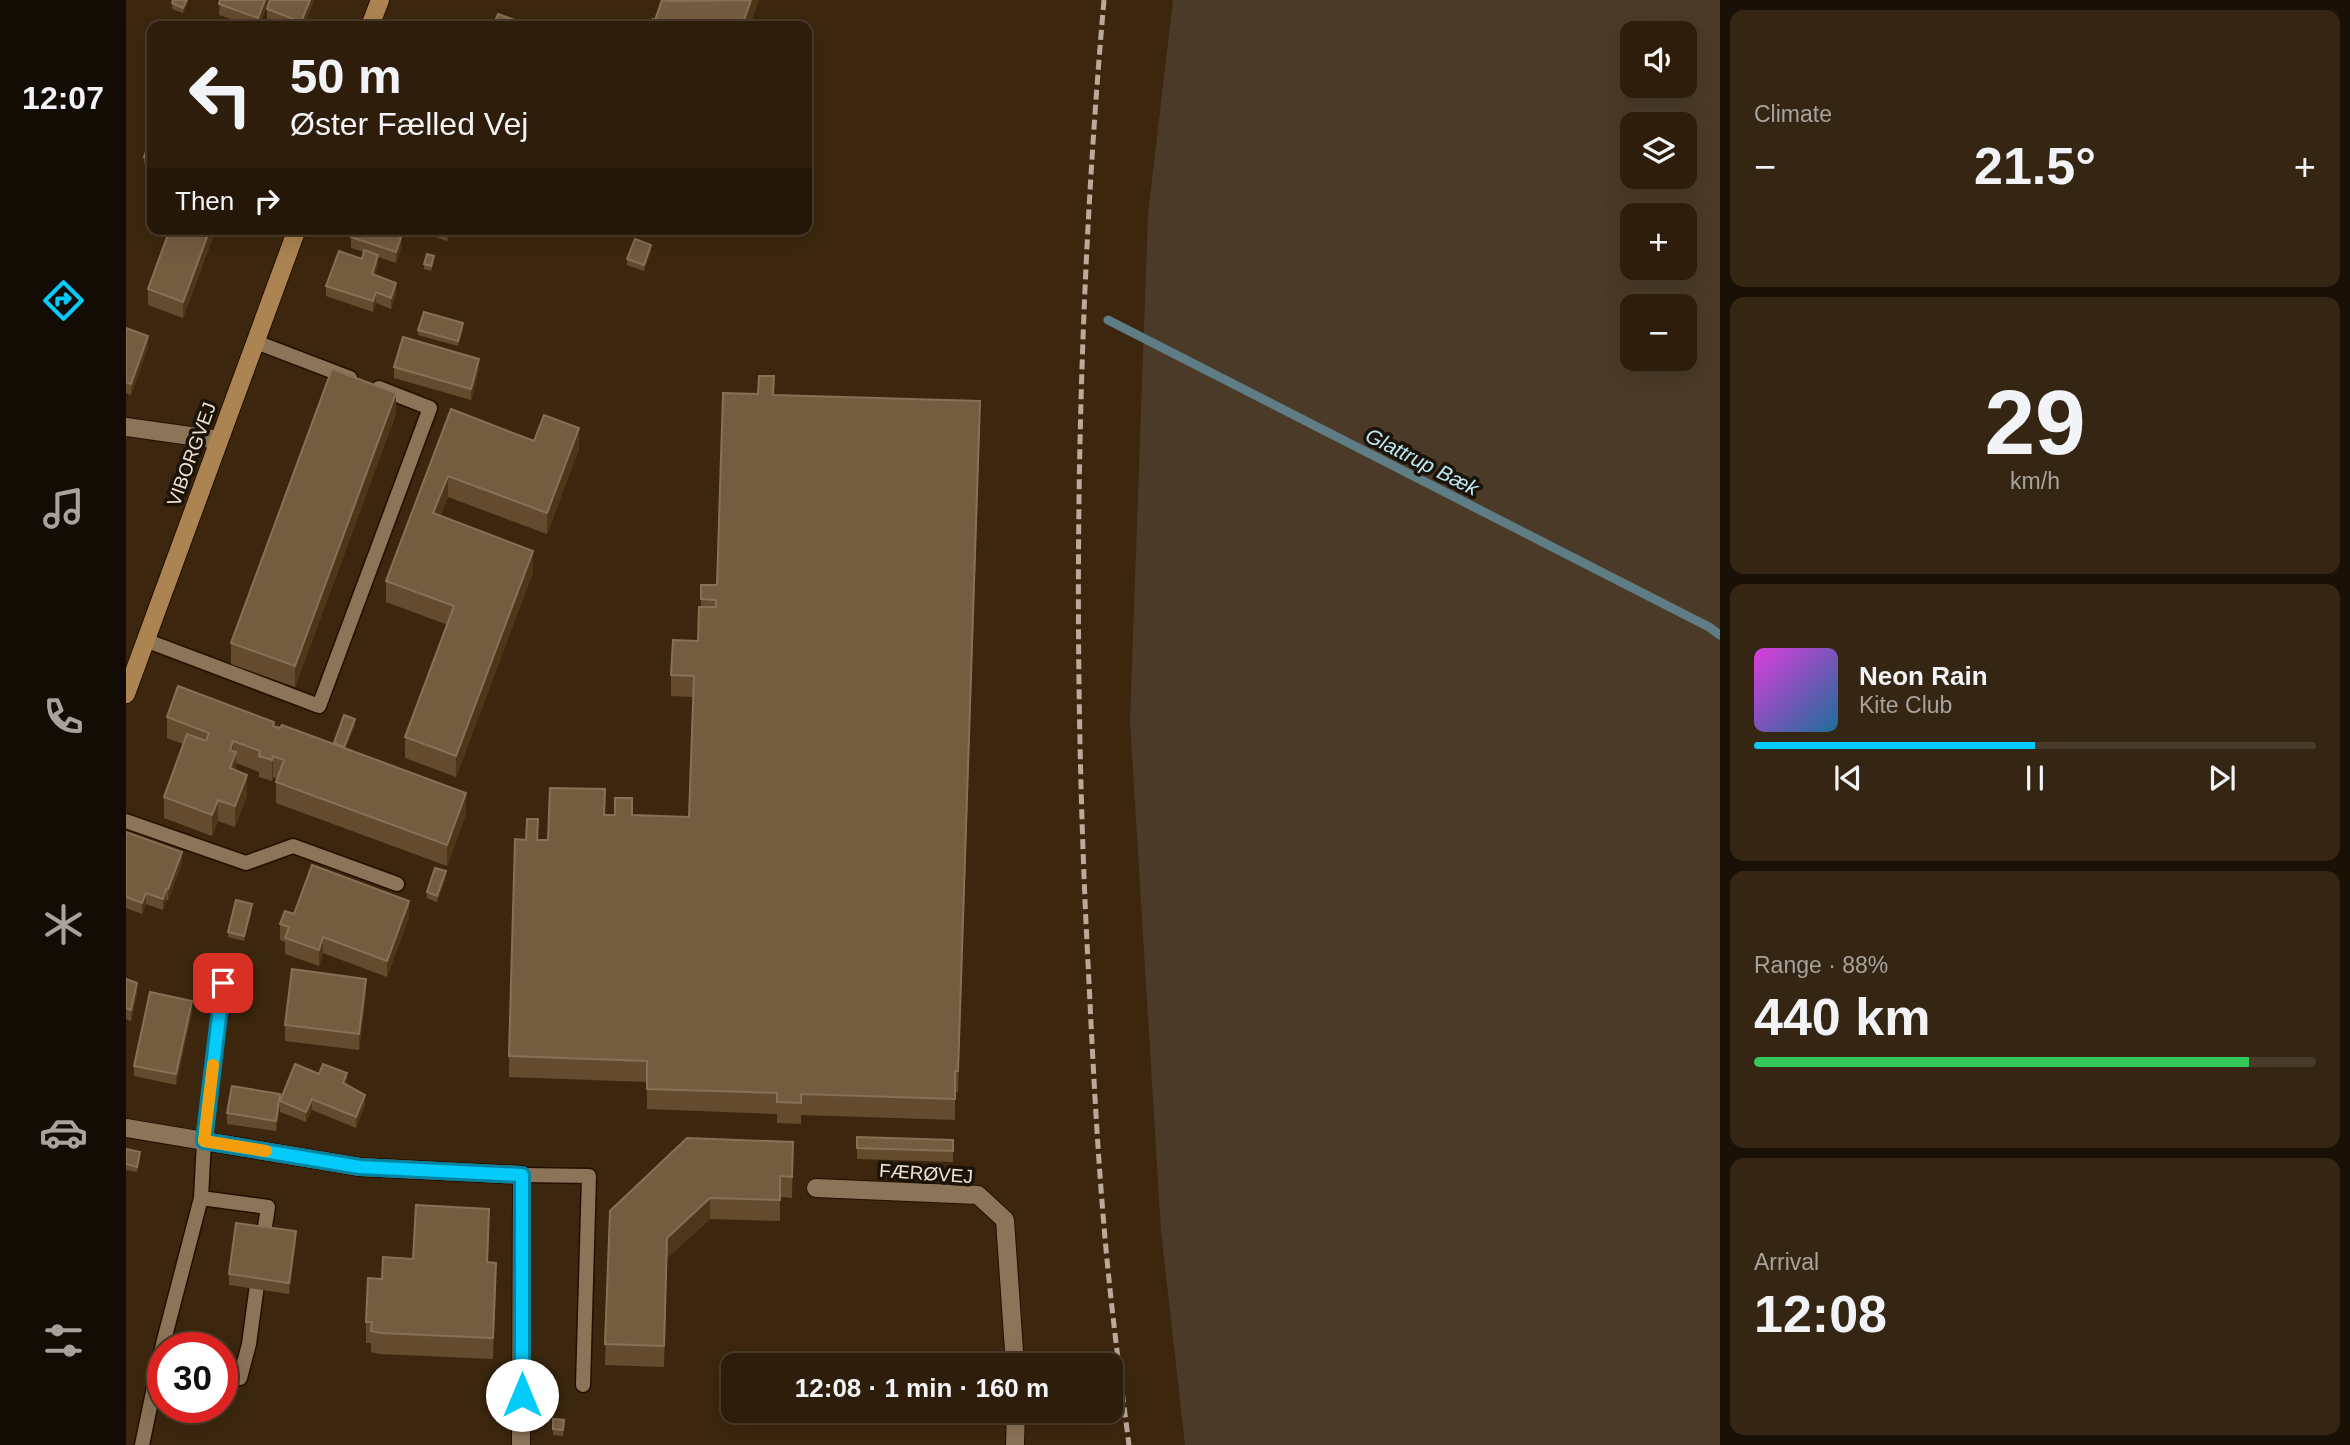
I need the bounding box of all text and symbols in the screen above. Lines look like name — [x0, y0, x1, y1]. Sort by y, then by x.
map controls — [1620, 21, 1697, 371]
button: sound — [1620, 21, 1697, 98]
icon: left — [175, 49, 266, 140]
text: 50 m — [290, 49, 402, 103]
text: 12:07 — [22, 80, 104, 116]
text: Climate — [1754, 101, 1832, 127]
text: Øster Fælled Vej — [290, 106, 528, 142]
button: layers — [1620, 112, 1697, 189]
text: 21.5° — [1974, 137, 2096, 195]
text: − — [1754, 146, 1776, 188]
text: + — [2294, 146, 2316, 188]
icon: right — [248, 182, 286, 220]
text: Then — [175, 186, 234, 216]
button: + — [1620, 203, 1697, 280]
icon: directions — [39, 276, 88, 325]
button: − — [1620, 294, 1697, 371]
text: 29 — [1984, 372, 2086, 473]
street label: VIBORGVEJ — [163, 399, 220, 509]
water label: Glattrup Bæk — [1362, 423, 1484, 501]
text: km/h — [2010, 468, 2060, 494]
icon: music — [39, 484, 88, 533]
text: Neon Rain — [1859, 661, 1988, 691]
icon: phone — [39, 692, 88, 741]
text: Kite Club — [1859, 692, 1952, 718]
icon: previous — [1829, 759, 1867, 797]
icon: pause — [2016, 759, 2054, 797]
icon: next — [2203, 759, 2241, 797]
icon: climate — [39, 900, 88, 949]
text: Range · 88% — [1754, 952, 1888, 978]
pin — [193, 953, 253, 1013]
icon: arrive — [204, 964, 242, 1002]
text: 440 km — [1754, 988, 1930, 1046]
icon: car — [39, 1108, 88, 1157]
street label: FÆRØVEJ — [878, 1160, 974, 1187]
text: Arrival — [1754, 1249, 1819, 1275]
text: 12:08 — [1754, 1285, 1887, 1343]
icon: filters — [39, 1316, 88, 1365]
speed limit sign: 30 — [147, 1332, 238, 1423]
position arrow — [485, 1358, 559, 1432]
text: 12:08 · 1 min · 160 m — [795, 1373, 1049, 1403]

